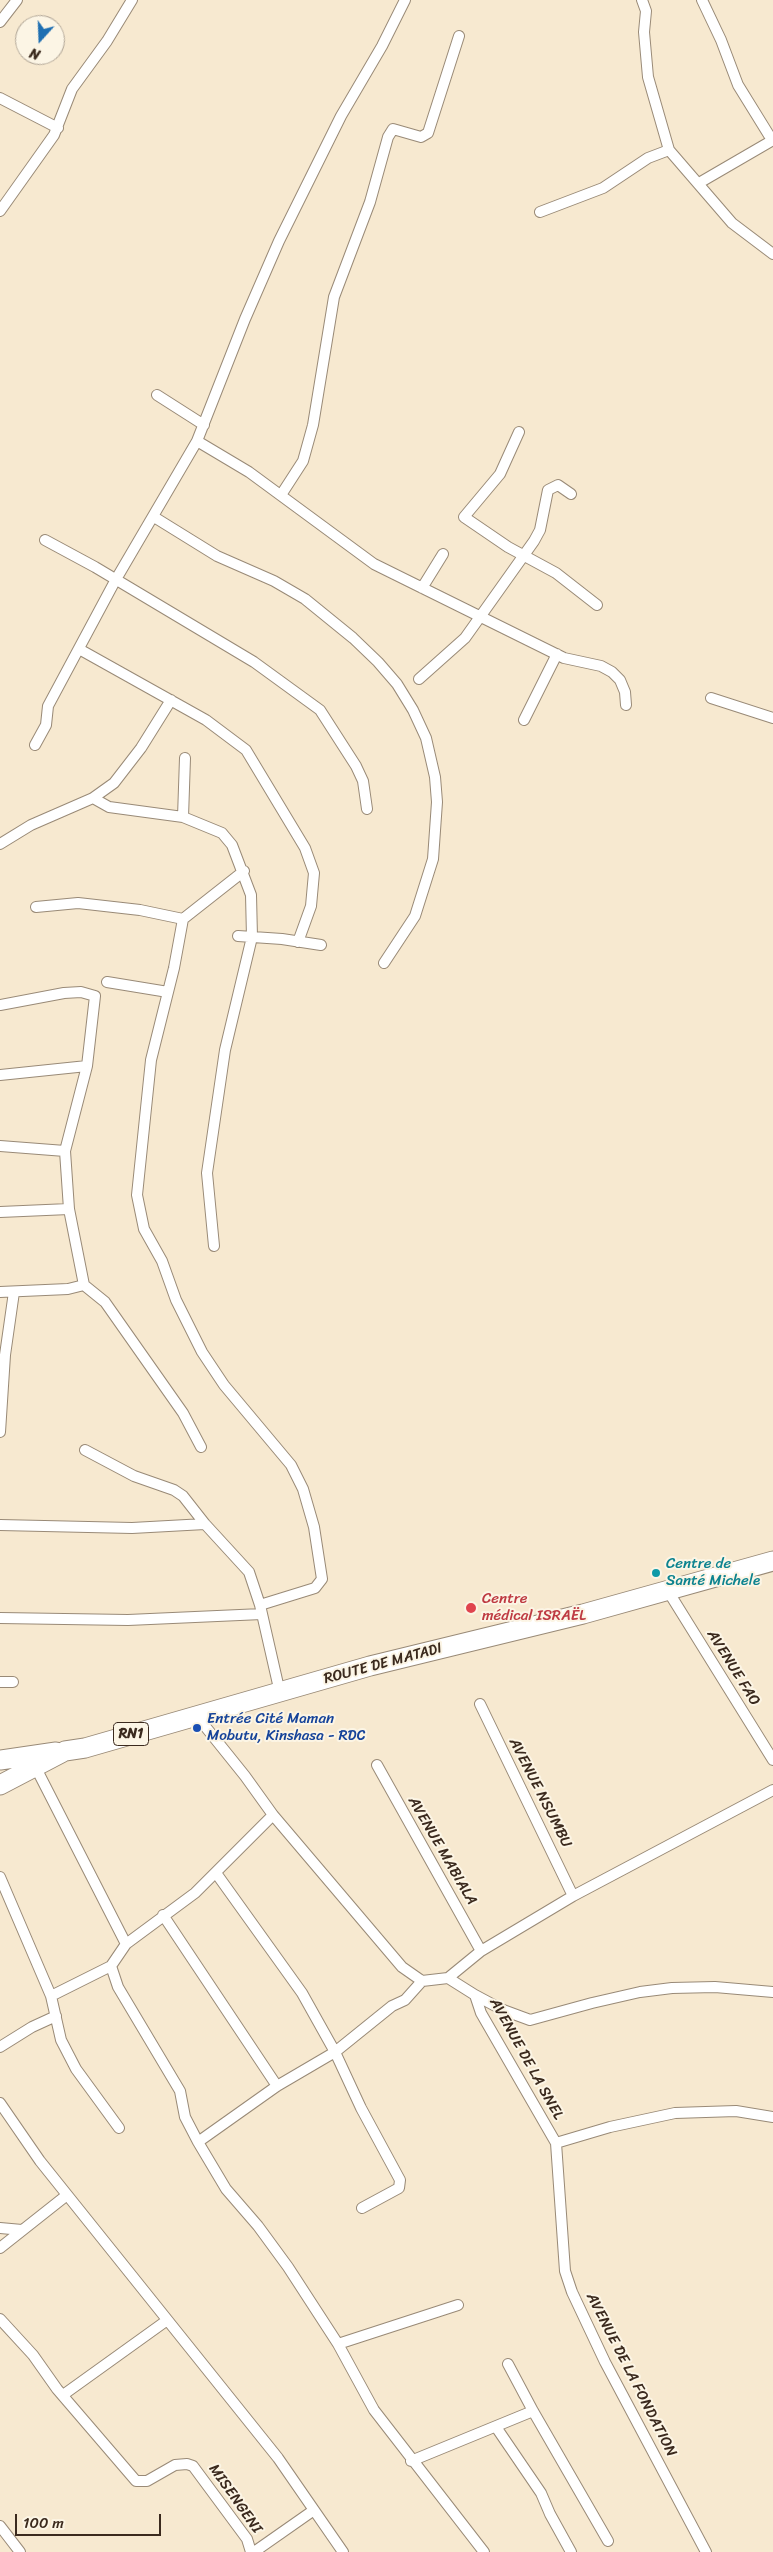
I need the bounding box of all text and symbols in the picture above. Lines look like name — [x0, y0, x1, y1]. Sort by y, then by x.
north arrow — [15, 15, 65, 65]
text: N — [26, 40, 44, 67]
place label: Centre de Santé Michele — [666, 1555, 760, 1590]
marker: Centre de Santé Michele — [650, 1567, 662, 1579]
place label: Centre médical ISRAËL — [482, 1590, 586, 1625]
marker: Centre médical ISRAËL — [464, 1601, 478, 1615]
street label: AVENUE FAO — [703, 1627, 763, 1709]
street label: ROUTE DE MATADI — [322, 1640, 444, 1688]
place label: Entrée Cité Maman Mobutu, Kinshasa - RDC — [207, 1710, 366, 1745]
road number: RN1 — [114, 1722, 148, 1746]
marker: Entrée Cité Maman Mobutu, Kinshasa - RDC — [191, 1722, 203, 1734]
street label: AVENUE NSUMBU — [505, 1735, 575, 1851]
street label: AVENUE MABIALA — [404, 1794, 480, 1908]
street label: AVENUE DE LA SNEL — [485, 1995, 567, 2123]
street label: AVENUE DE LA FONDATION — [582, 2290, 680, 2460]
street label: MISENGENI — [205, 2461, 265, 2537]
scale bar — [18, 2504, 164, 2536]
text: 100 m — [23, 2510, 64, 2536]

